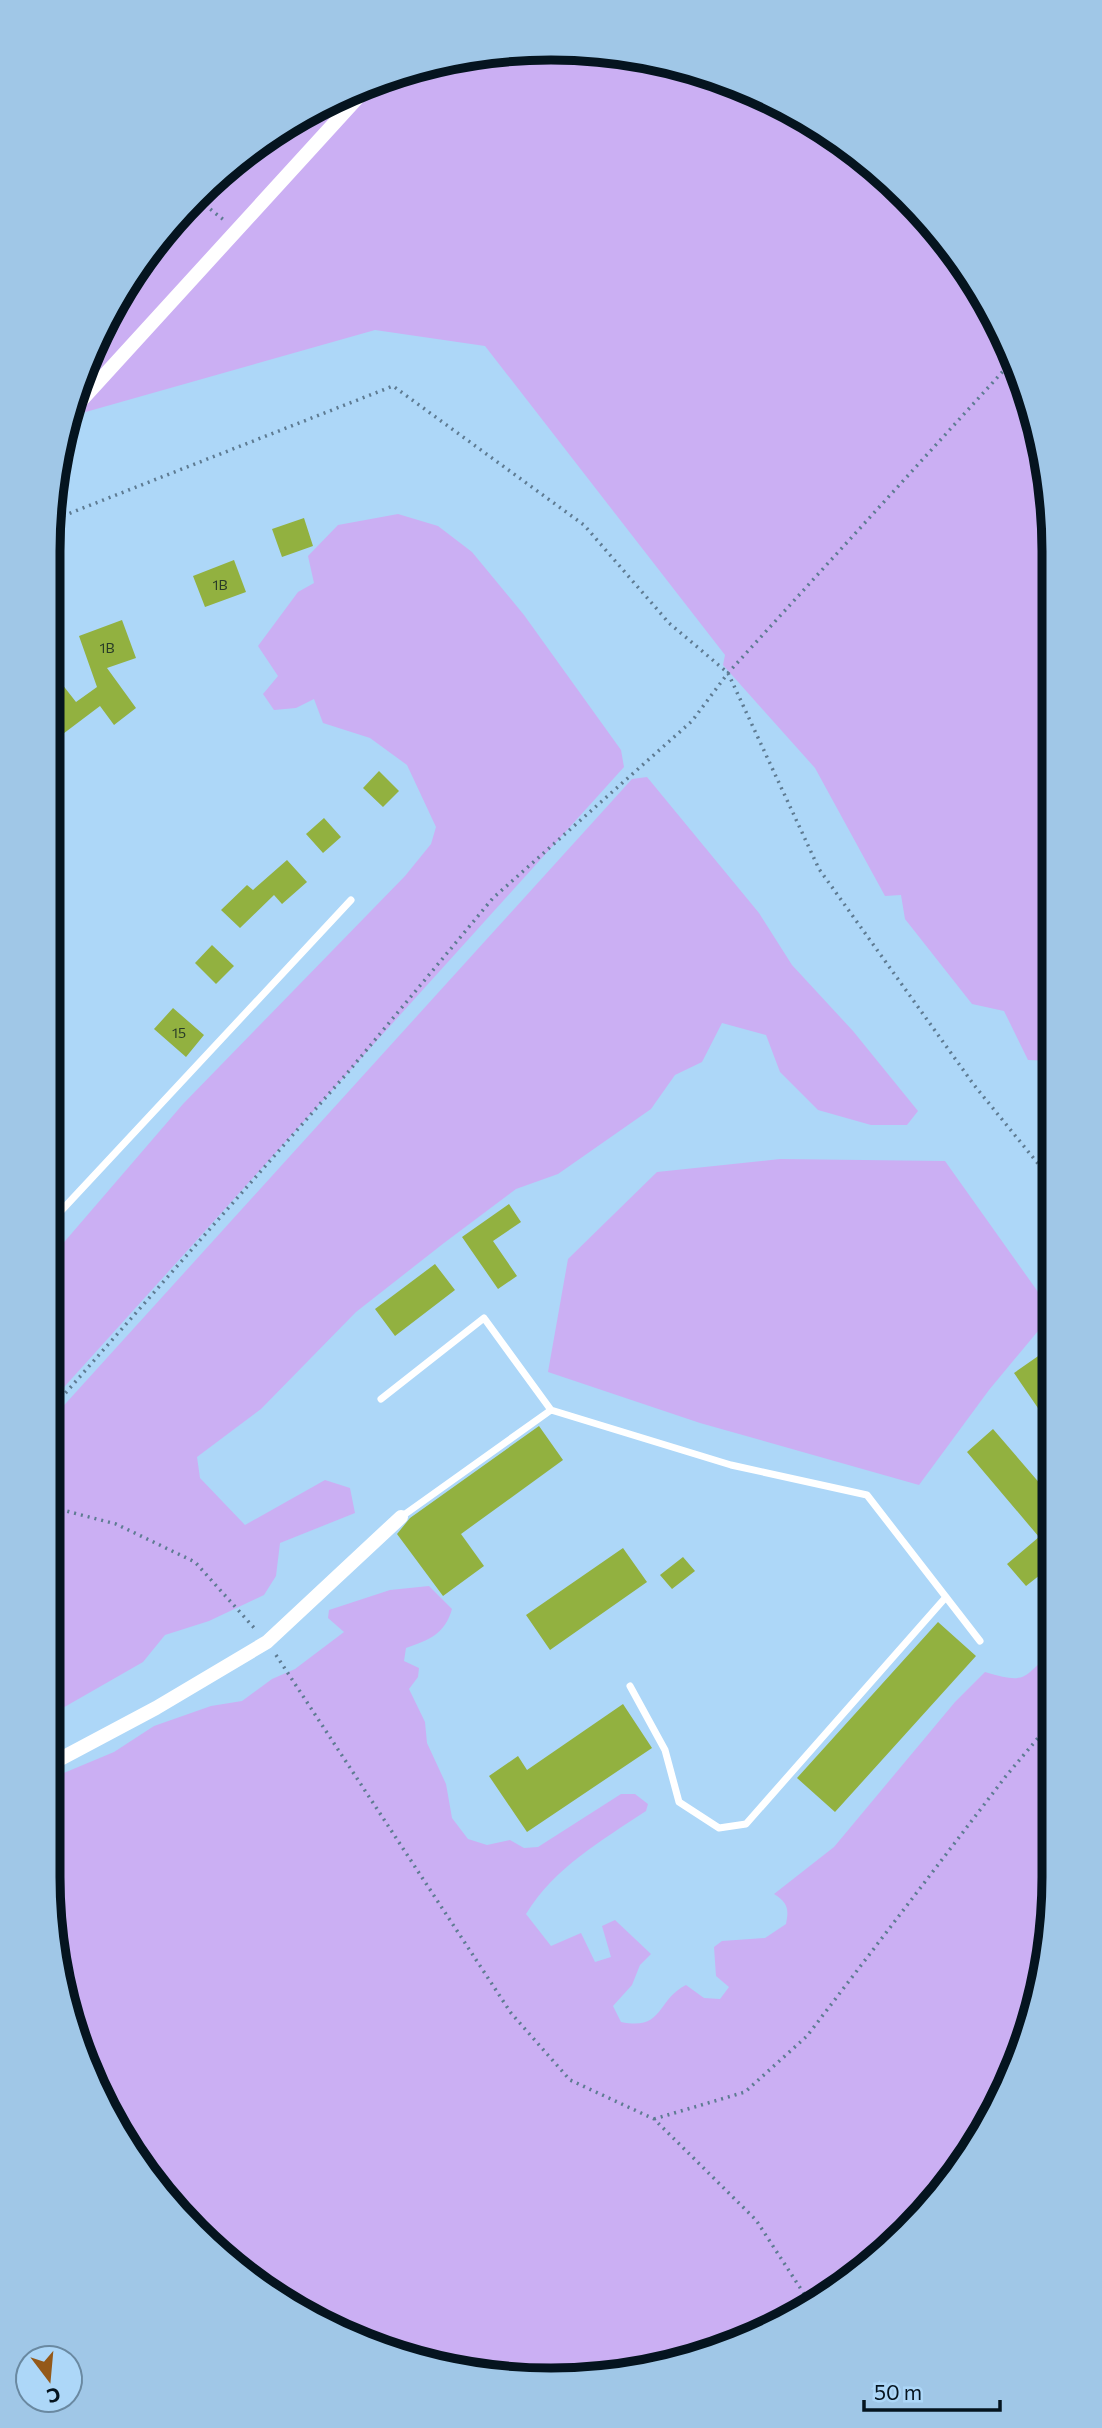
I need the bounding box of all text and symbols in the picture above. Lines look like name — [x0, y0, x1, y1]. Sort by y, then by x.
house number: 1В — [212, 576, 228, 593]
house number: 1В — [99, 639, 115, 656]
house number: 15 — [172, 1024, 186, 1041]
north arrow — [14, 2344, 84, 2414]
scale bar — [864, 2368, 1000, 2412]
text: 50 m — [874, 2379, 922, 2404]
text: С — [44, 2383, 63, 2409]

